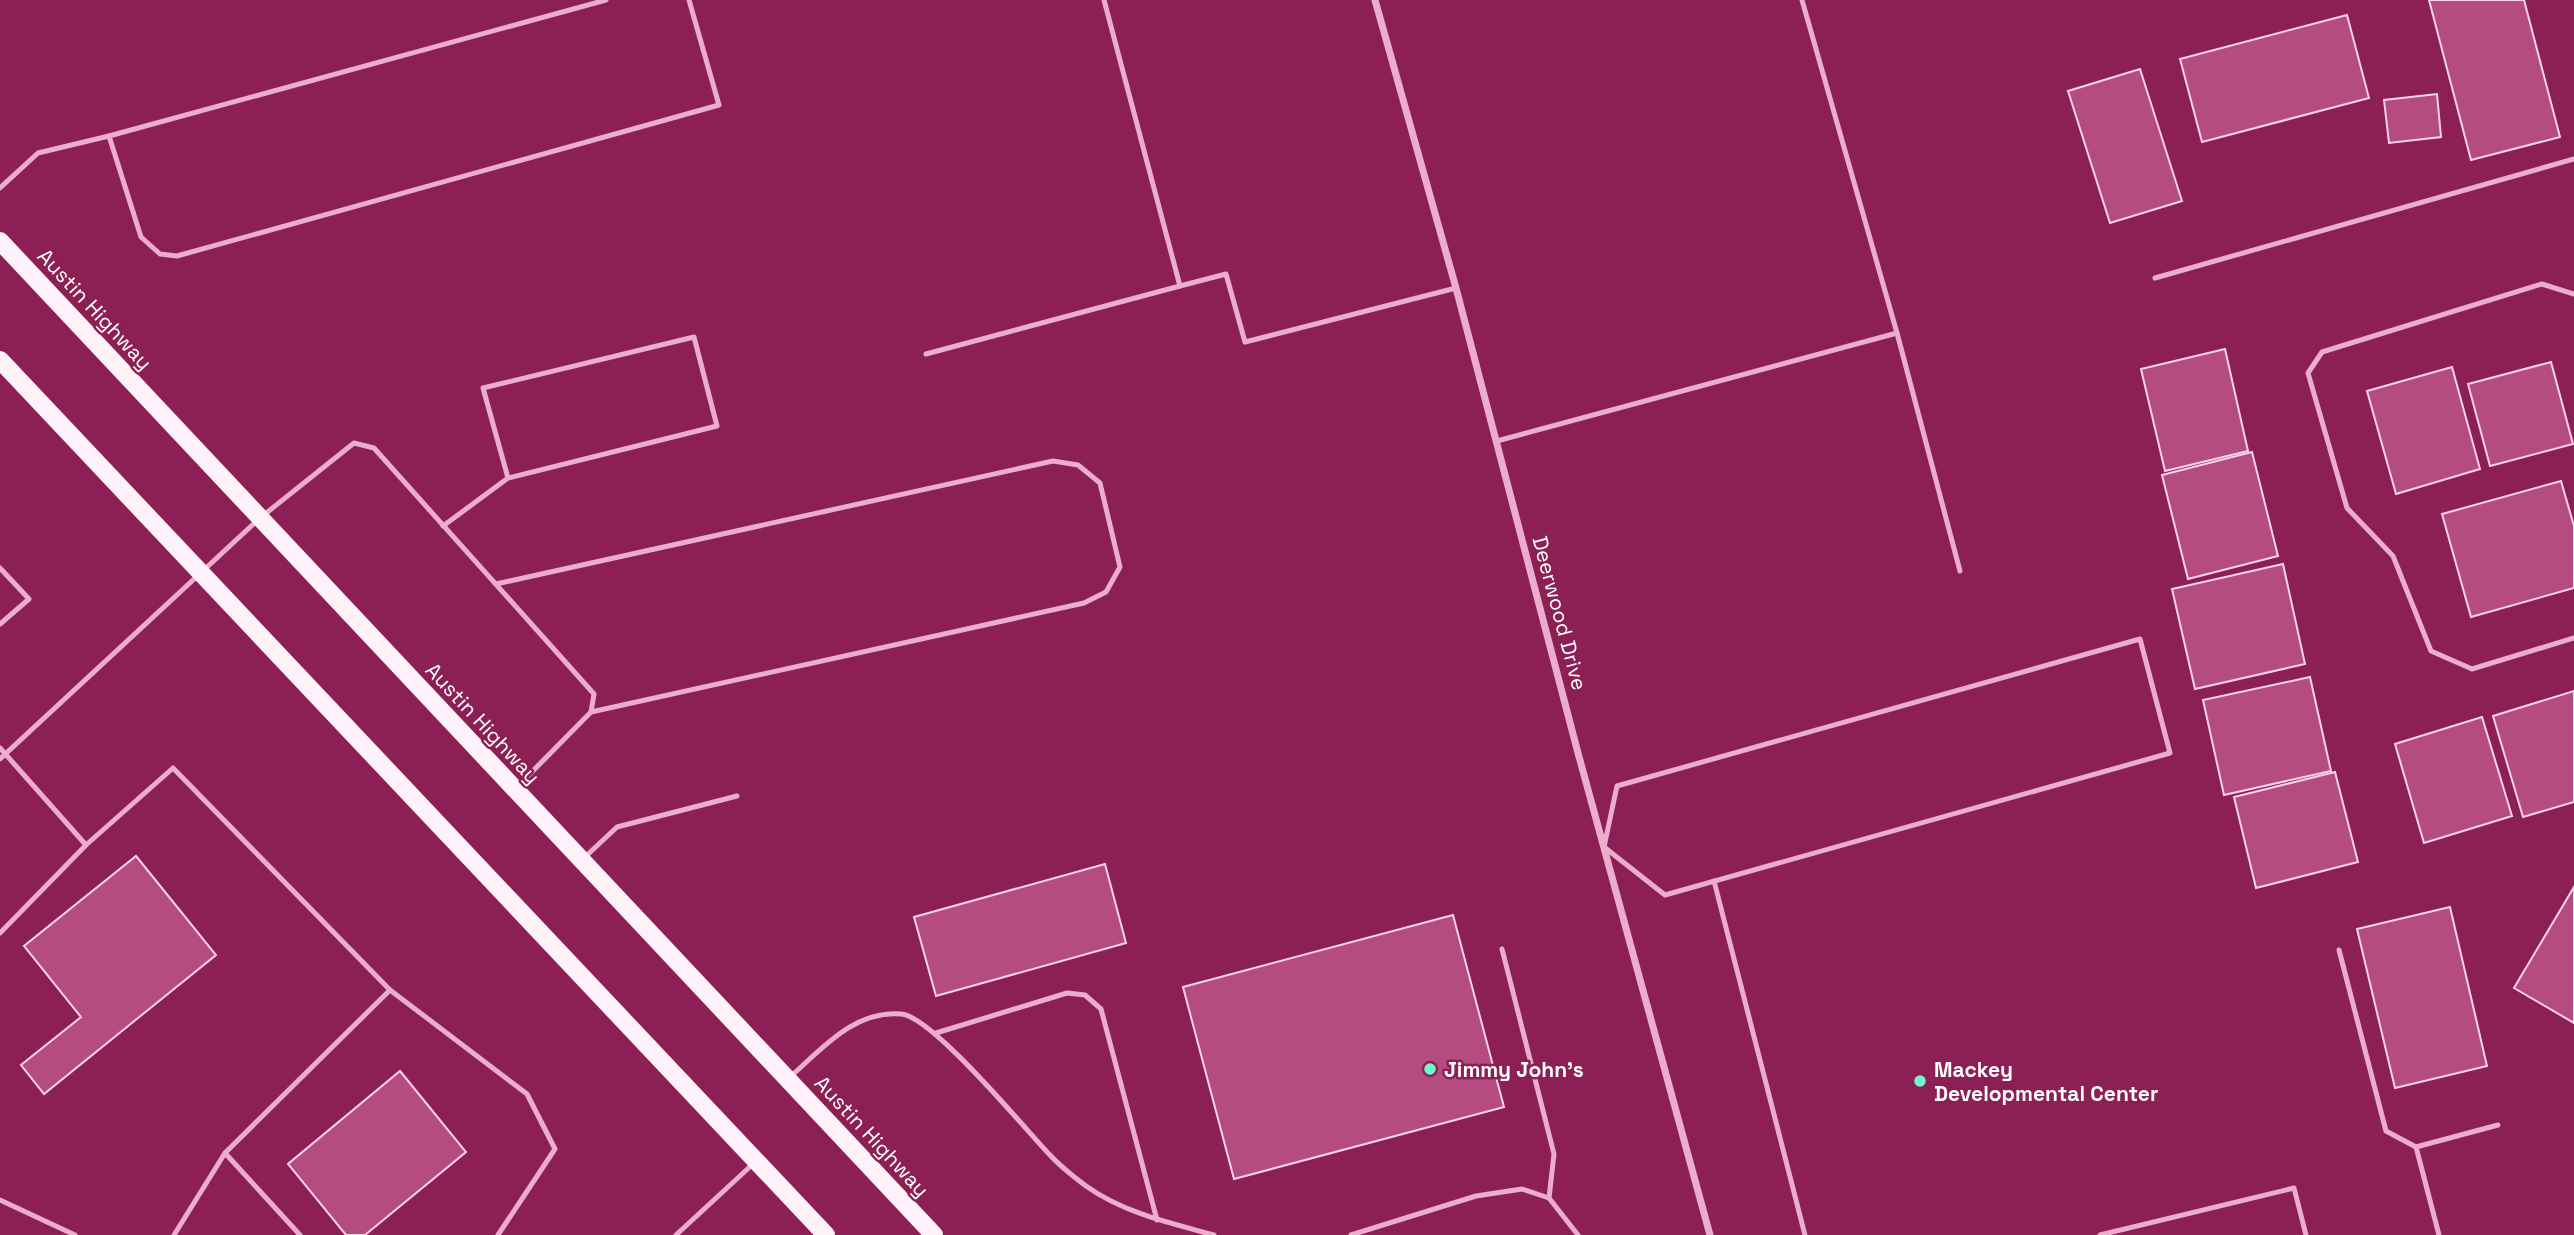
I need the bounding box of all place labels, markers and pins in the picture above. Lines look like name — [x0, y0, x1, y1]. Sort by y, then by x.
place label: Jimmy John's — [1444, 1056, 1584, 1083]
place label: Mackey Developmental Center — [1934, 1056, 2158, 1107]
marker: Jimmy John's — [1422, 1061, 1438, 1077]
marker: Mackey Developmental Center — [1912, 1073, 1928, 1089]

